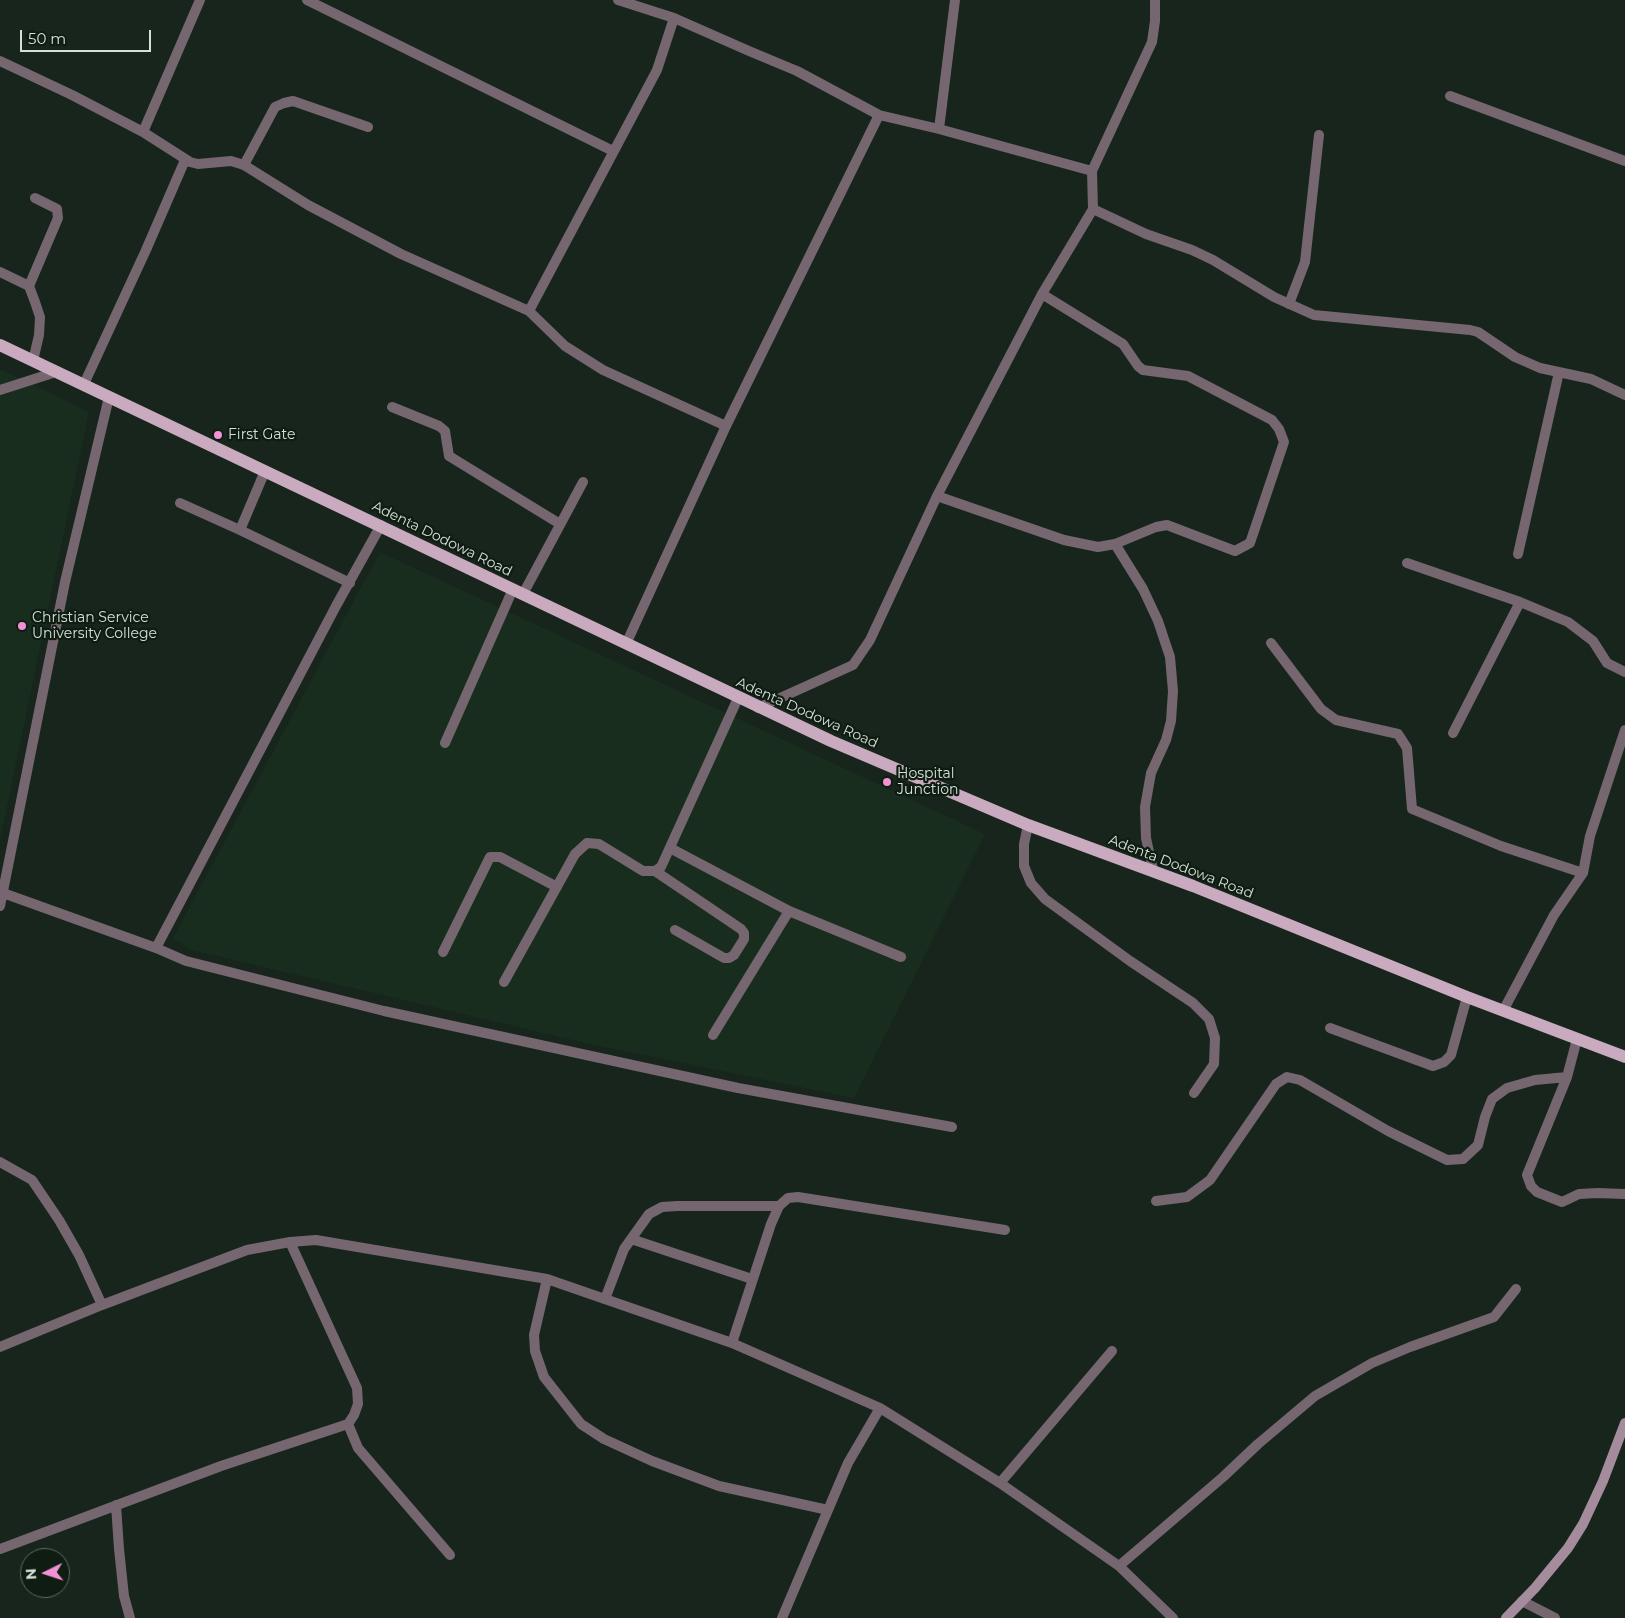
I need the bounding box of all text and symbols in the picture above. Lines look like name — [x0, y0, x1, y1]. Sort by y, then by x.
scale bar — [22, 20, 154, 52]
text: 50 m — [28, 29, 66, 48]
place label: First Gate — [228, 427, 295, 443]
marker: First Gate — [212, 429, 224, 441]
street label: Adenta Dodowa Road — [369, 498, 515, 580]
place label: Christian Service University College — [32, 610, 157, 642]
marker: Christian Service University College — [16, 620, 28, 632]
street label: Adenta Dodowa Road — [733, 674, 881, 752]
place label: Hospital Junction — [897, 766, 959, 799]
marker: Hospital Junction — [881, 776, 893, 788]
street label: Adenta Dodowa Road — [1106, 832, 1256, 902]
north arrow — [20, 1548, 70, 1598]
text: N — [22, 1568, 40, 1580]

